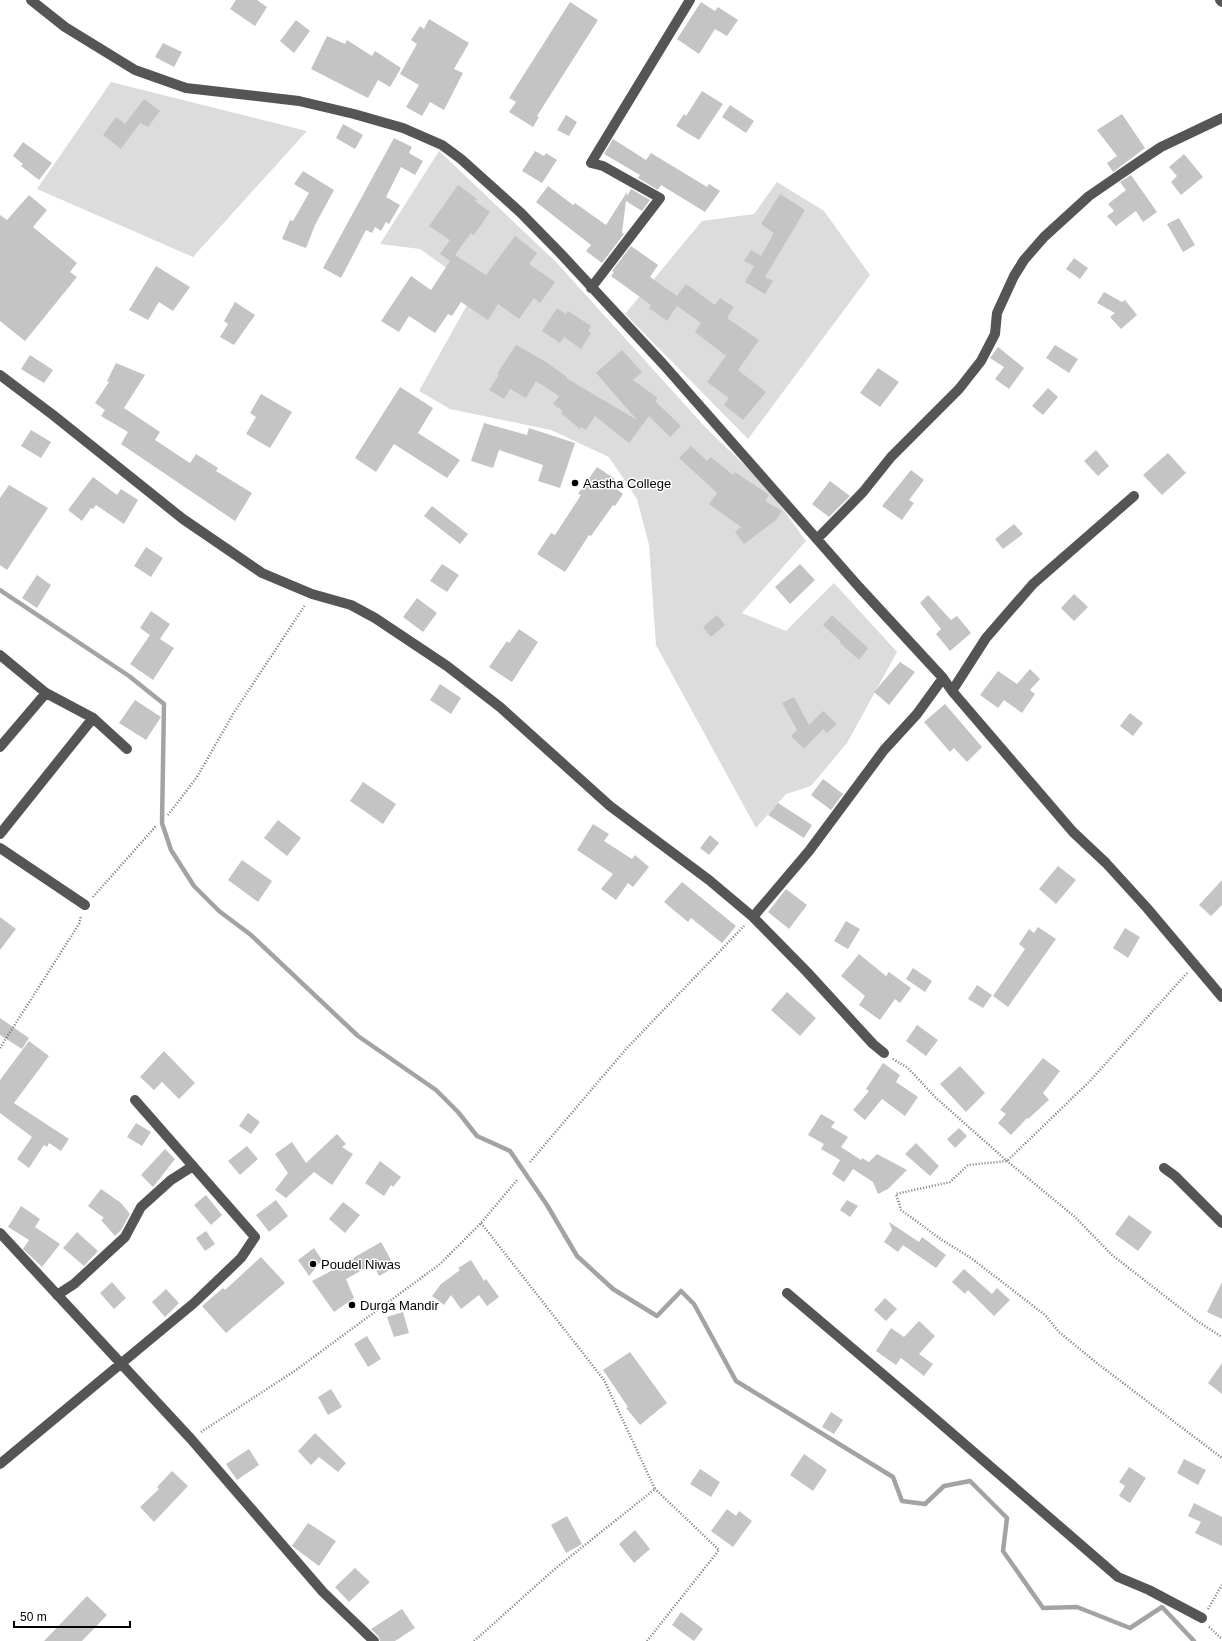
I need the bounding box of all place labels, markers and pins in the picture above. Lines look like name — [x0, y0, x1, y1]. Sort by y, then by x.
place label: Aastha College — [583, 476, 671, 491]
marker: Aastha College — [570, 478, 580, 488]
place label: Poudel Niwas — [321, 1257, 401, 1272]
marker: Poudel Niwas — [308, 1259, 318, 1269]
place label: Durga Mandir — [360, 1298, 439, 1313]
marker: Durga Mandir — [347, 1300, 357, 1310]

